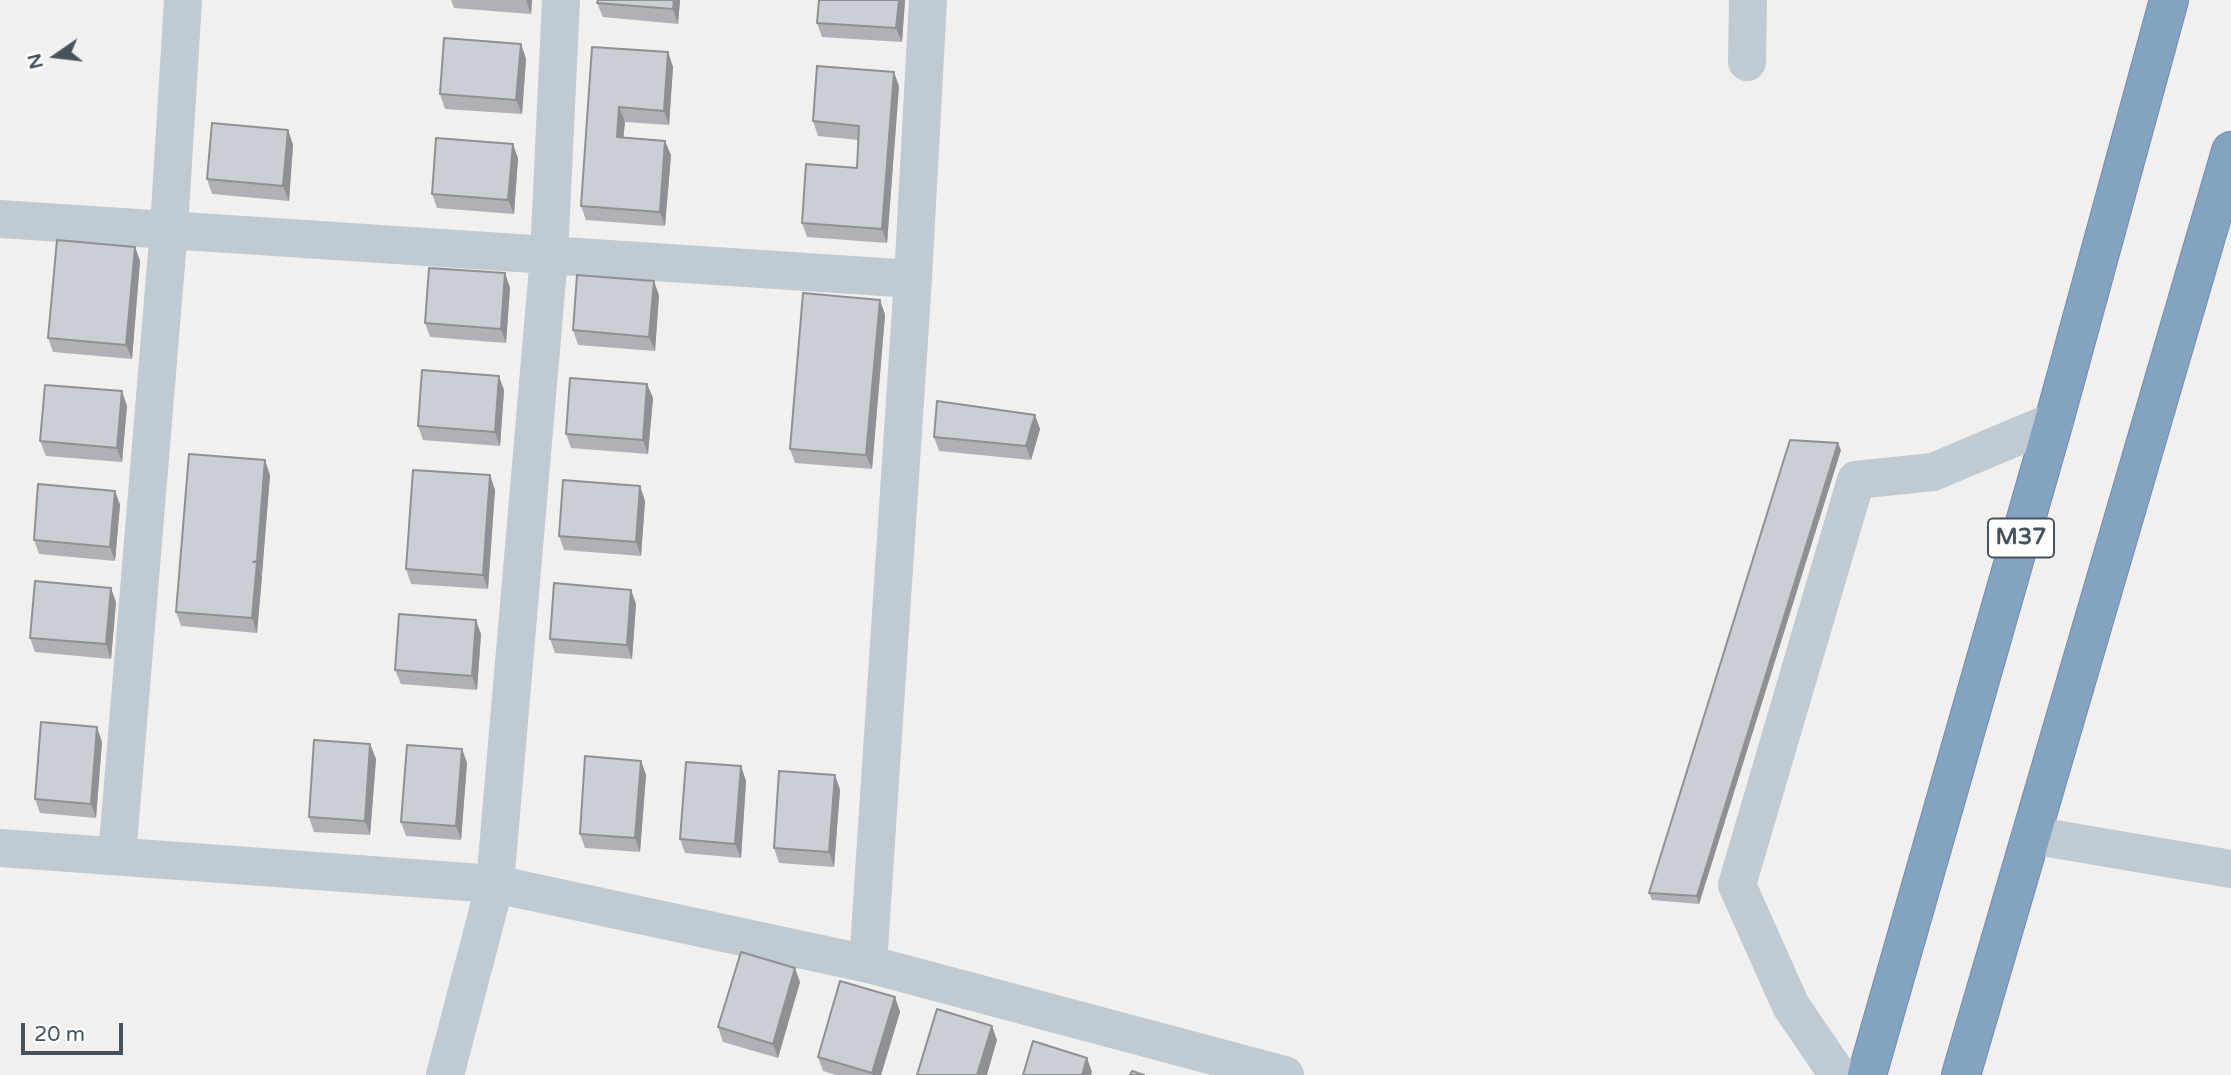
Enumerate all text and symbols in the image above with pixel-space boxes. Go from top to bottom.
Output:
north arrow [21,21,91,91]
text: N [23,51,48,71]
road number: M37 [1988,518,2054,558]
scale bar [24,1009,126,1052]
text: 20 m [34,1022,85,1047]

